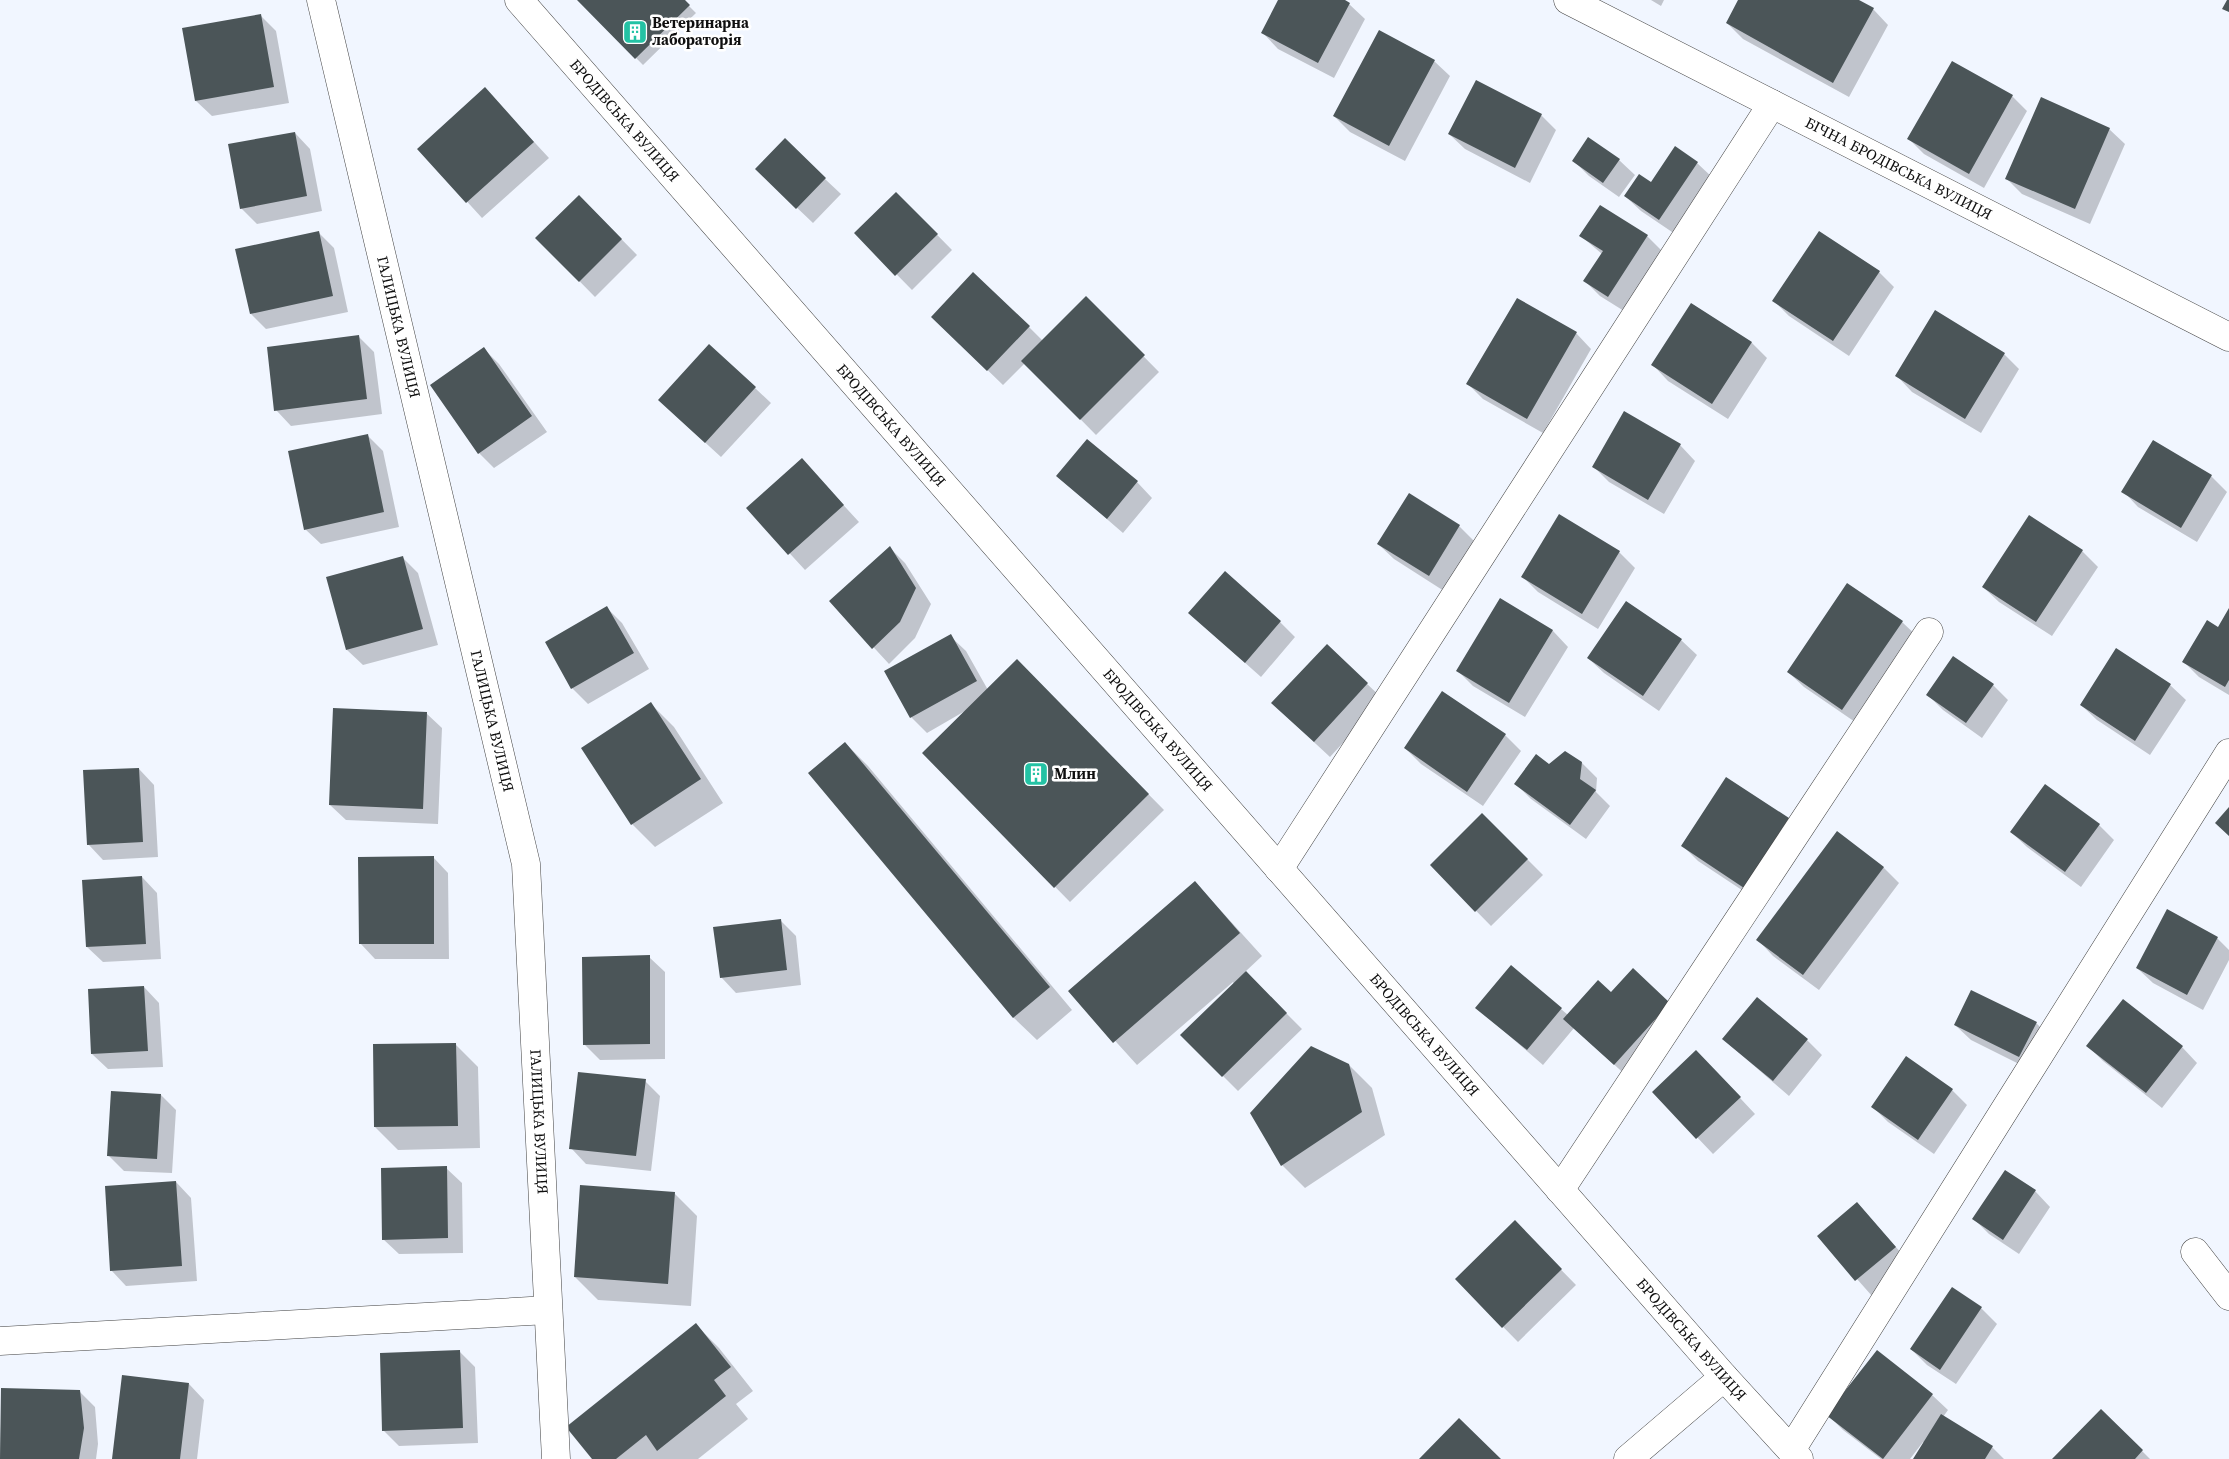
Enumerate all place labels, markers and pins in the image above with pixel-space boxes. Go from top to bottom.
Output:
place label: Ветеринарна лабораторія [652,12,750,50]
building icon: Ветеринарна лабораторія [622,19,648,45]
building icon: Млин [1023,761,1049,787]
place label: Млин [1054,763,1096,784]

